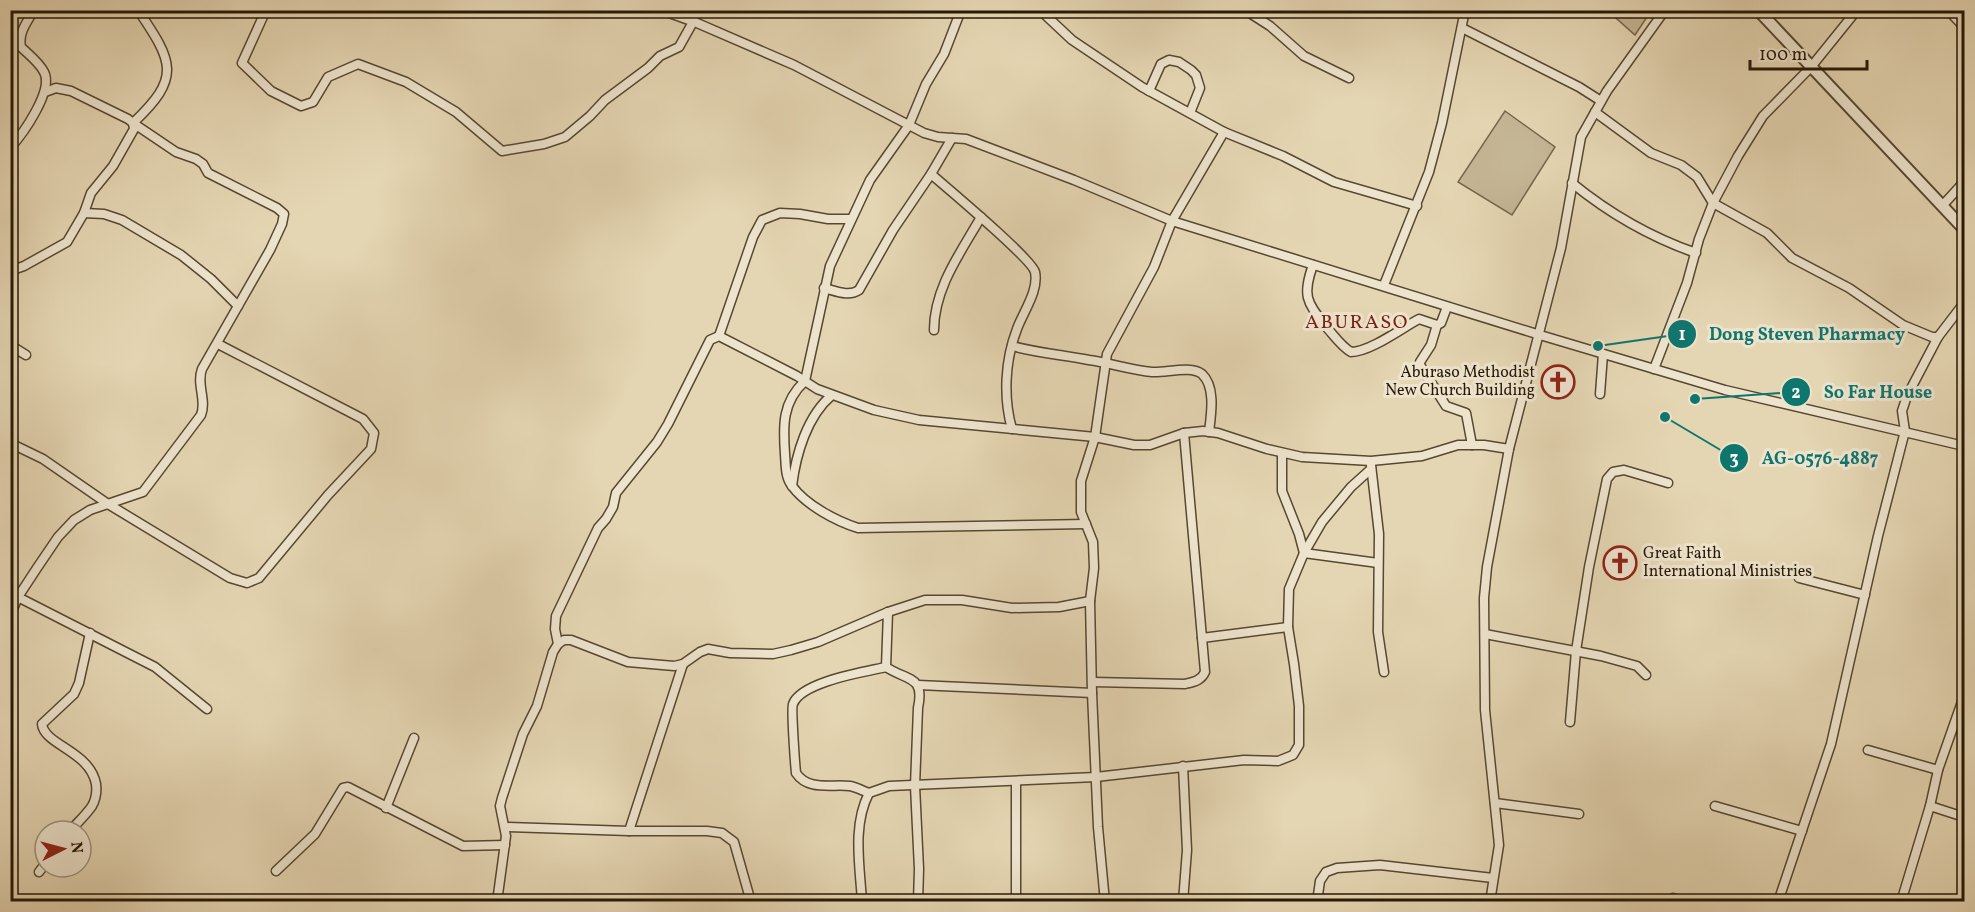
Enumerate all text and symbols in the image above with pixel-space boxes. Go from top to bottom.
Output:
scale bar [1750,33,1867,71]
text: 100 m [1759,43,1808,68]
district label: ABURASO [1305,309,1409,337]
callout: Dong Steven Pharmacy [1667,316,1918,352]
text: 1 [1678,323,1686,348]
text: Dong Steven Pharmacy [1709,323,1905,348]
place label: Aburaso Methodist New Church Building [1385,362,1535,402]
church icon: Aburaso Methodist New Church Building [1540,364,1576,400]
callout: So Far House [1781,374,1944,410]
text: 2 [1791,381,1801,406]
text: So Far House [1824,381,1932,406]
callout: AG-0576-4887 [1719,440,1890,476]
text: 3 [1729,447,1739,472]
text: AG-0576-4887 [1762,447,1879,472]
place label: Great Faith International Ministries [1643,543,1812,583]
church icon: Great Faith International Ministries [1602,545,1638,581]
north arrow [33,819,93,879]
text: N [64,841,88,855]

